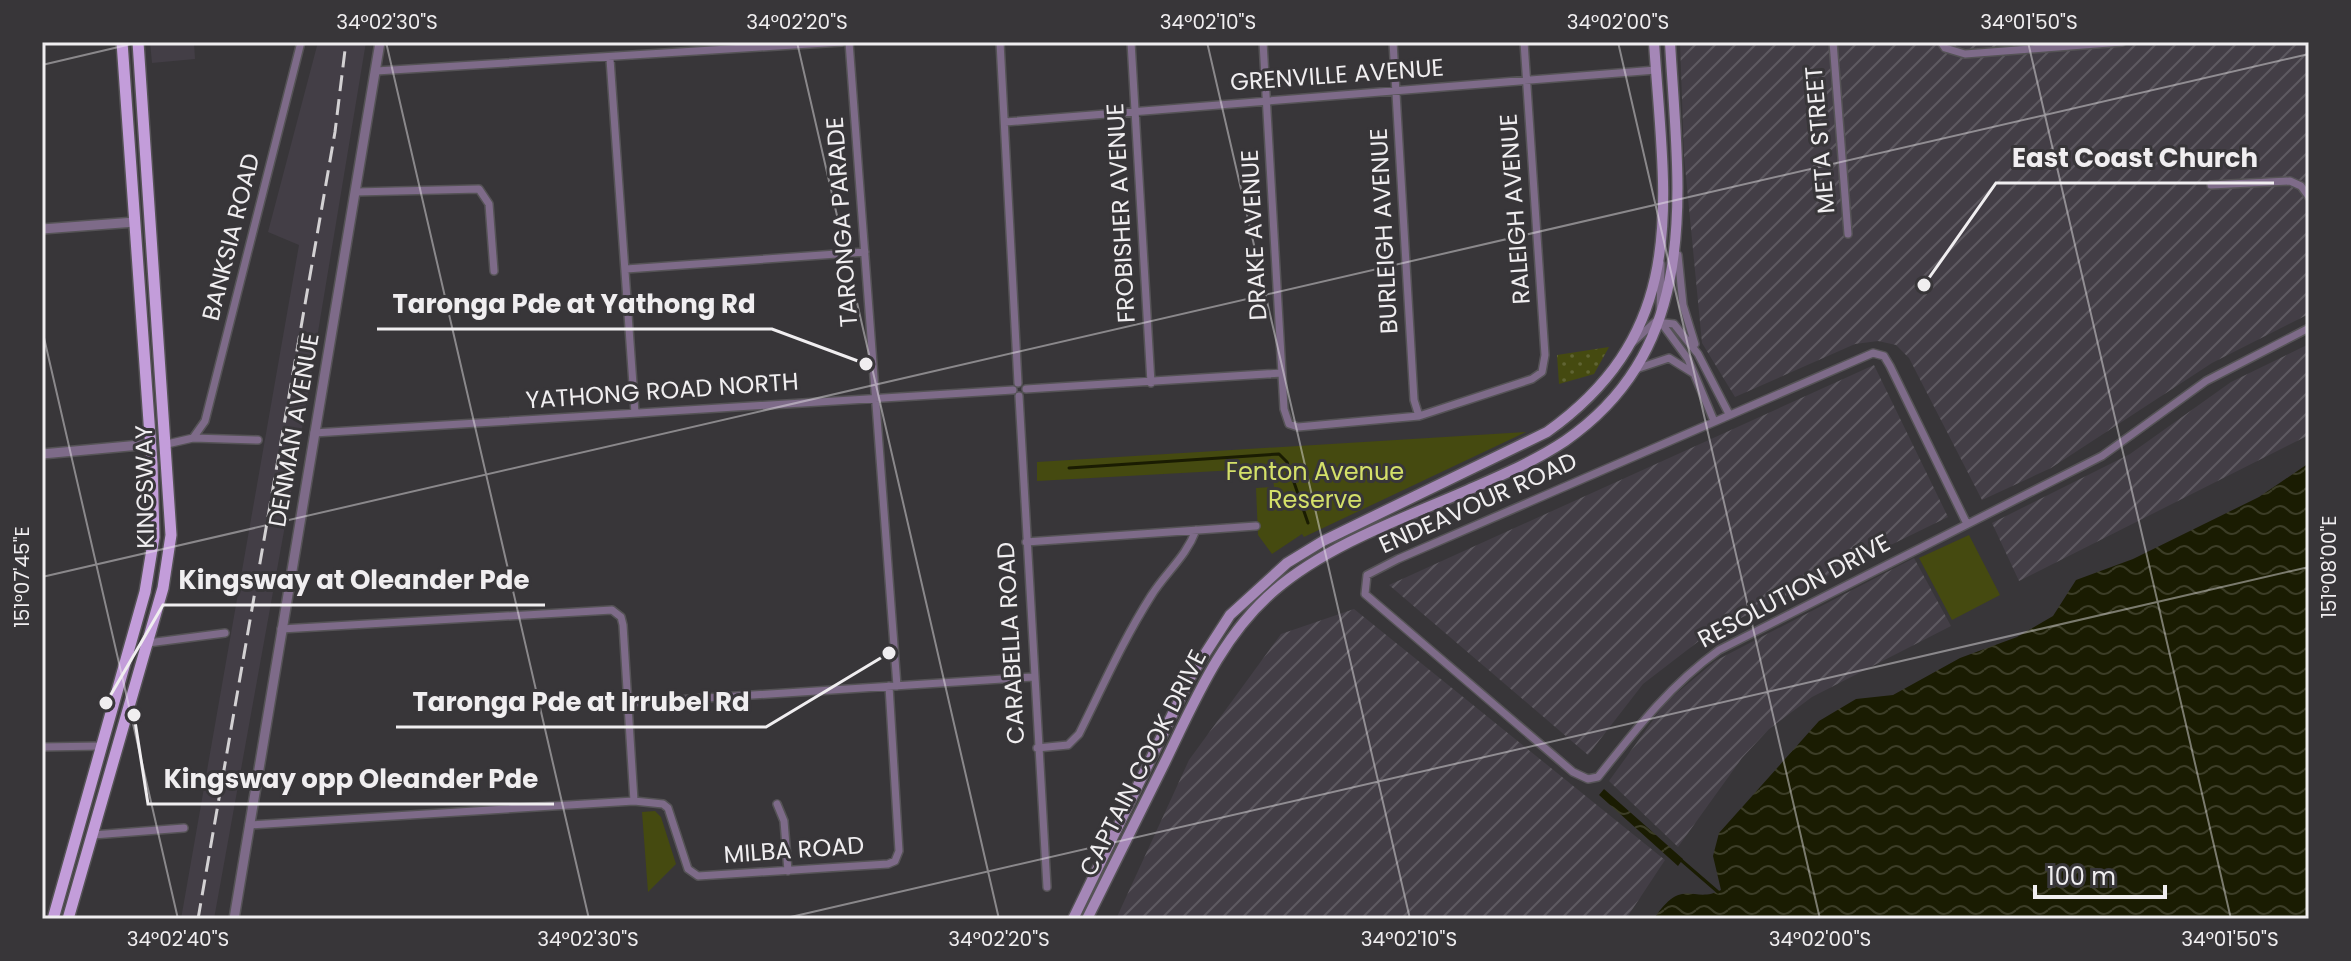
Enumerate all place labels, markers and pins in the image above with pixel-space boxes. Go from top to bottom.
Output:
callout: East Coast Church [1996,133,2274,183]
callout: Taronga Pde at Yathong Rd [377,279,772,329]
callout: Kingsway at Oleander Pde [163,555,545,605]
callout: Taronga Pde at Irrubel Rd [396,677,766,727]
callout: Kingsway opp Oleander Pde [148,754,554,804]

